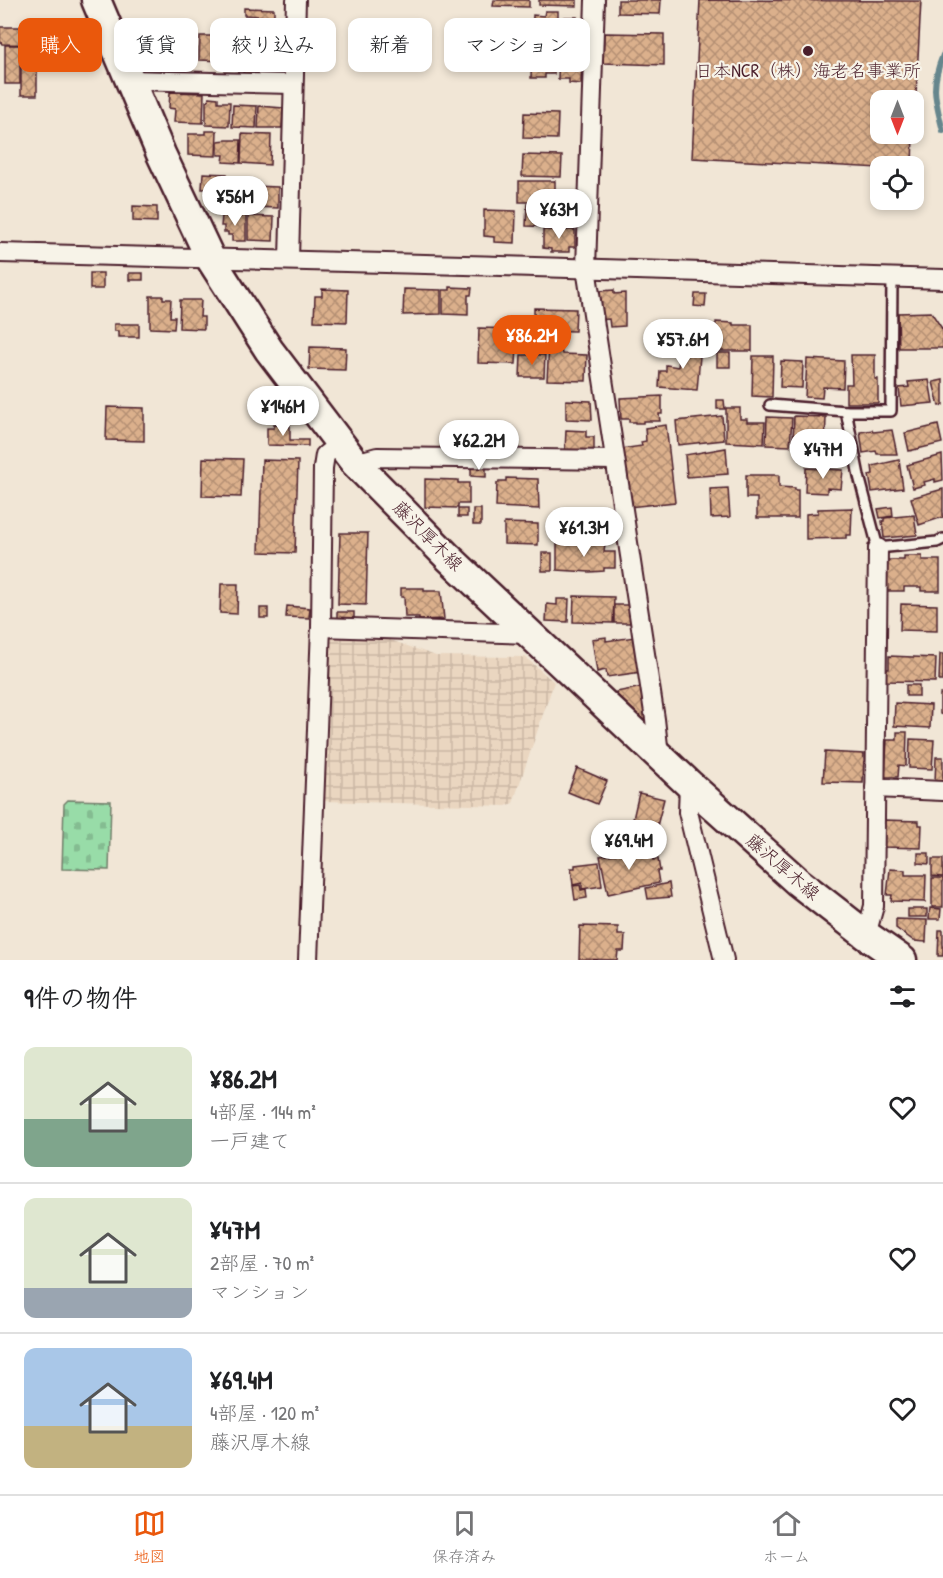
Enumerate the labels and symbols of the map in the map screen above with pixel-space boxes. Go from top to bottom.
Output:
marker: 日本NCR（株）海老名事業所 [801,44,815,58]
place label: 日本NCR（株）海老名事業所 [695,58,921,83]
north arrow [870,90,924,144]
pin: ¥56M [199,176,271,227]
pin: ¥63M [523,189,595,240]
pin: ¥86.2M [483,315,581,366]
pin: ¥57.6M [634,319,732,370]
pin: ¥146M [241,386,325,437]
pin: ¥62.2M [430,420,528,471]
pin: ¥47M [787,429,859,480]
street label: 藤沢厚木線 [388,495,469,576]
pin: ¥61.3M [535,507,633,558]
pin: ¥69.4M [580,820,678,871]
street label: 藤沢厚木線 [741,828,825,906]

